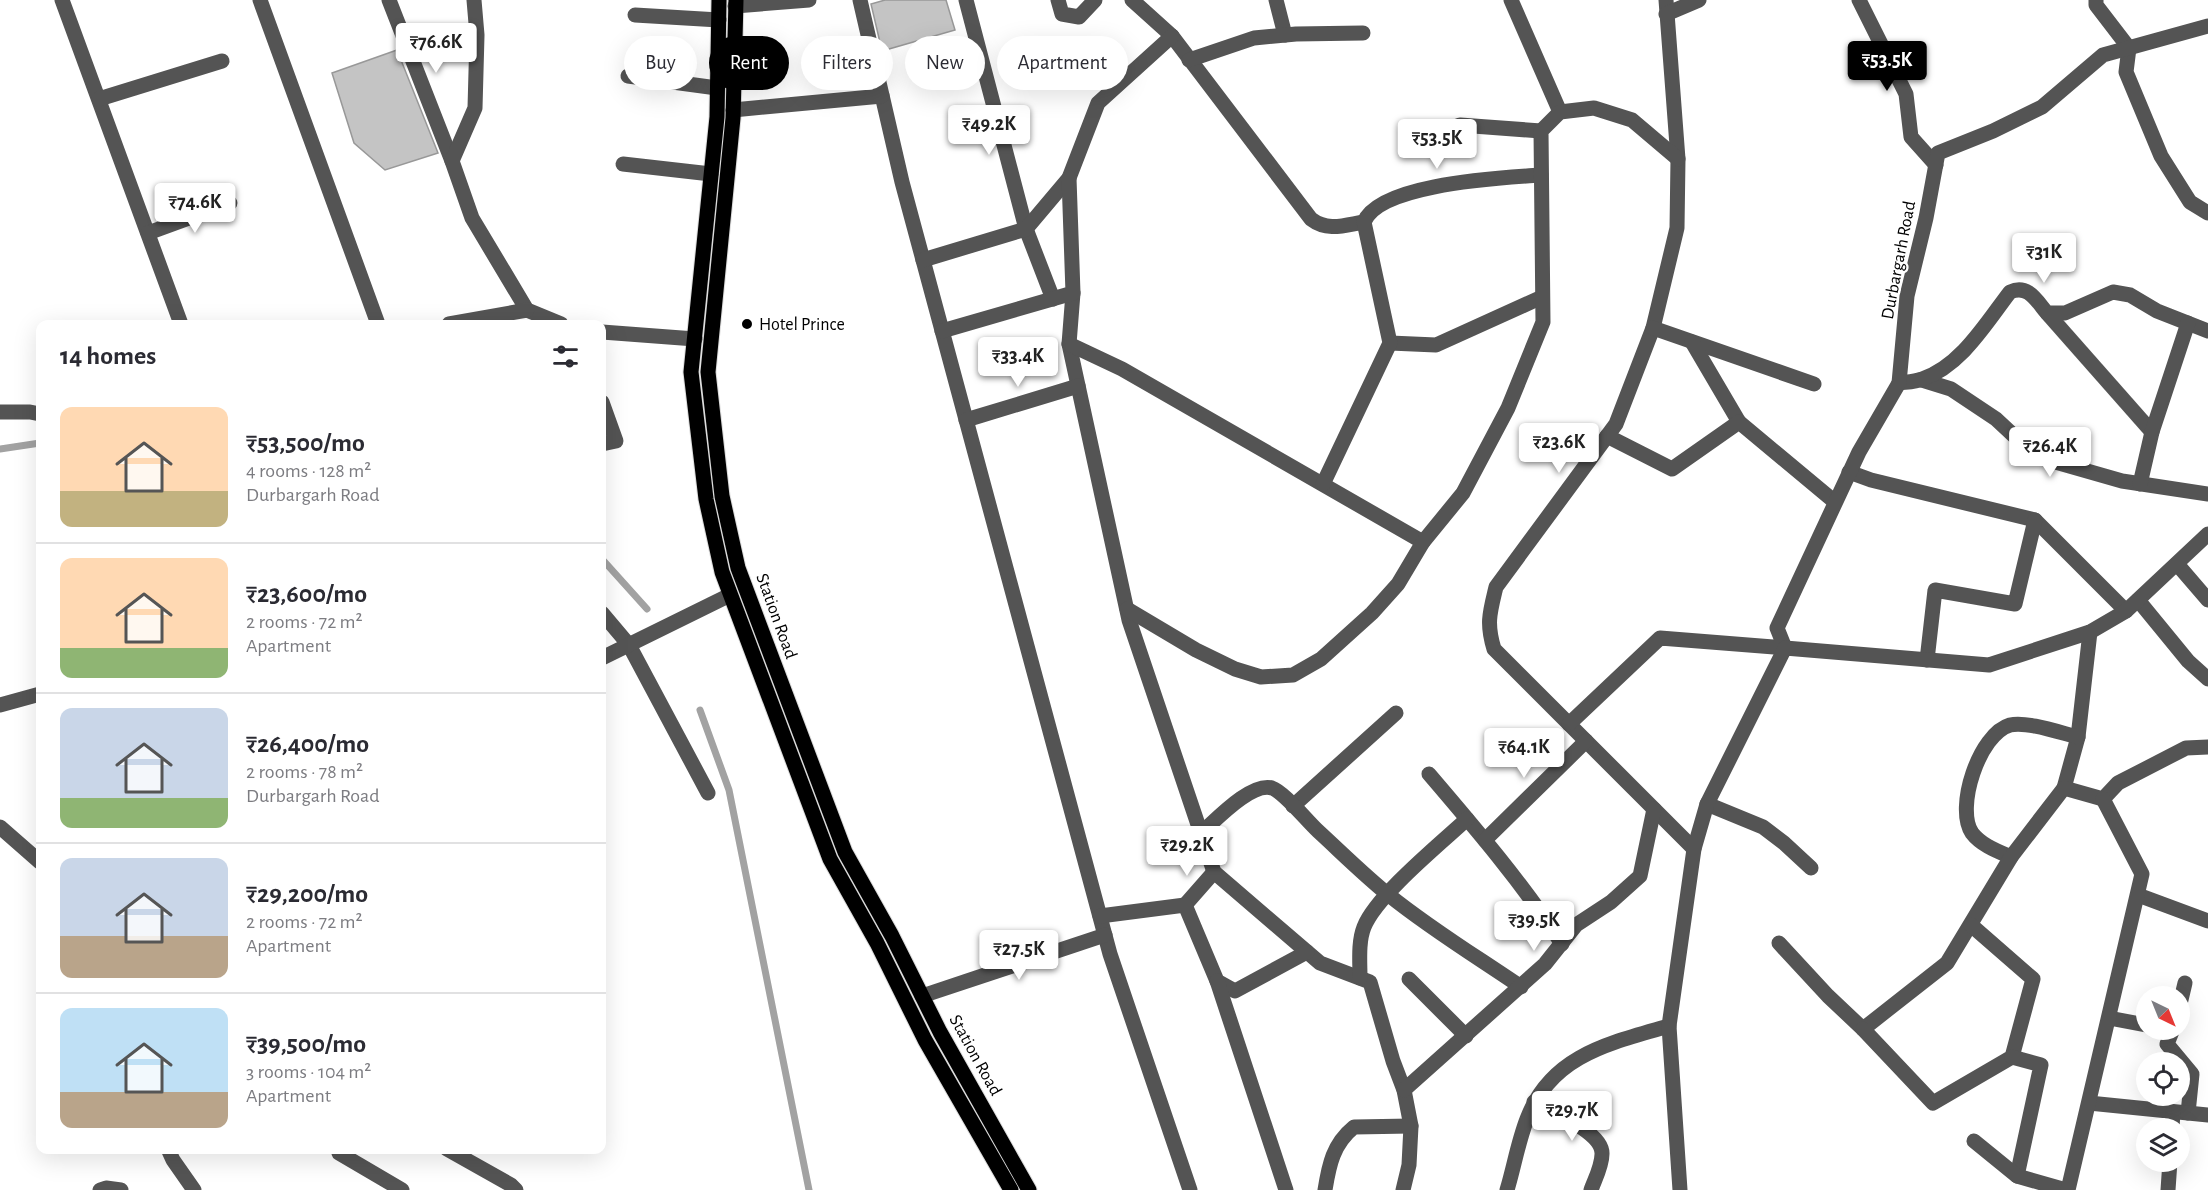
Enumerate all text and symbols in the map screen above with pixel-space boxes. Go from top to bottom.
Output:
pin: ₹76.6K [387,23,485,74]
text: ₹76.6K [410,32,462,52]
chip: Buy [624,36,697,90]
chip: Rent [709,36,789,90]
chip: Filters [801,36,893,90]
chip: New [905,36,985,90]
chip: Apartment [997,36,1128,90]
pin: ₹53.5K [1838,41,1936,92]
text: ₹53.5K [1862,50,1912,70]
pin: ₹49.2K [940,105,1038,156]
text: ₹49.2K [962,114,1016,134]
pin: ₹53.5K [1388,119,1486,170]
text: ₹53.5K [1412,128,1462,148]
pin: ₹74.6K [146,183,244,234]
text: ₹74.6K [169,192,222,212]
street label: Durbargarh Road [1879,199,1919,321]
pin: ₹31K [2008,233,2080,284]
text: ₹31K [2026,242,2062,262]
place label: Hotel Prince [759,316,845,334]
marker: Hotel Prince [740,317,754,331]
pin: ₹33.4K [969,337,1067,388]
icon: filters [549,340,582,373]
text: 14 homes [60,343,156,369]
text: ₹33.4K [992,346,1044,366]
pin: ₹23.6K [1510,423,1608,474]
pin: ₹26.4K [2001,427,2099,478]
text: ₹53,500/mo [246,430,365,456]
icon: home [108,431,180,503]
text: ₹23.6K [1533,432,1585,452]
text: ₹26.4K [2023,436,2077,456]
text: 4 rooms · 128 m² [246,461,371,481]
text: Durbargarh Road [246,485,380,505]
street label: Station Road [752,571,800,661]
text: ₹23,600/mo [246,581,367,607]
icon: home [108,582,180,654]
text: 2 rooms · 72 m² [246,612,363,632]
text: Apartment [246,636,331,656]
pin: ₹64.1K [1475,728,1573,779]
text: ₹26,400/mo [246,731,369,757]
icon: home [108,732,180,804]
text: ₹64.1K [1498,737,1550,757]
text: 2 rooms · 78 m² [246,762,363,782]
text: Durbargarh Road [246,786,380,806]
pin: ₹29.2K [1138,826,1236,877]
text: ₹29.2K [1160,835,1214,855]
text: ₹29,200/mo [246,881,368,907]
icon: home [108,882,180,954]
pin: ₹39.5K [1485,901,1583,952]
text: ₹39.5K [1508,910,1560,930]
text: 2 rooms · 72 m² [246,912,363,932]
pin: ₹27.5K [970,930,1068,981]
text: Apartment [246,936,331,956]
text: ₹27.5K [993,939,1045,959]
north arrow [2136,986,2190,1040]
map controls [2136,986,2190,1172]
street label: Station Road [946,1012,1005,1099]
text: ₹39,500/mo [246,1031,366,1057]
icon: home [108,1032,180,1104]
button: locate [2136,1052,2190,1106]
text: 3 rooms · 104 m² [246,1062,371,1082]
text: Apartment [246,1086,331,1106]
pin: ₹29.7K [1523,1091,1621,1142]
text: ₹29.7K [1546,1100,1598,1120]
button: layers [2136,1118,2190,1172]

